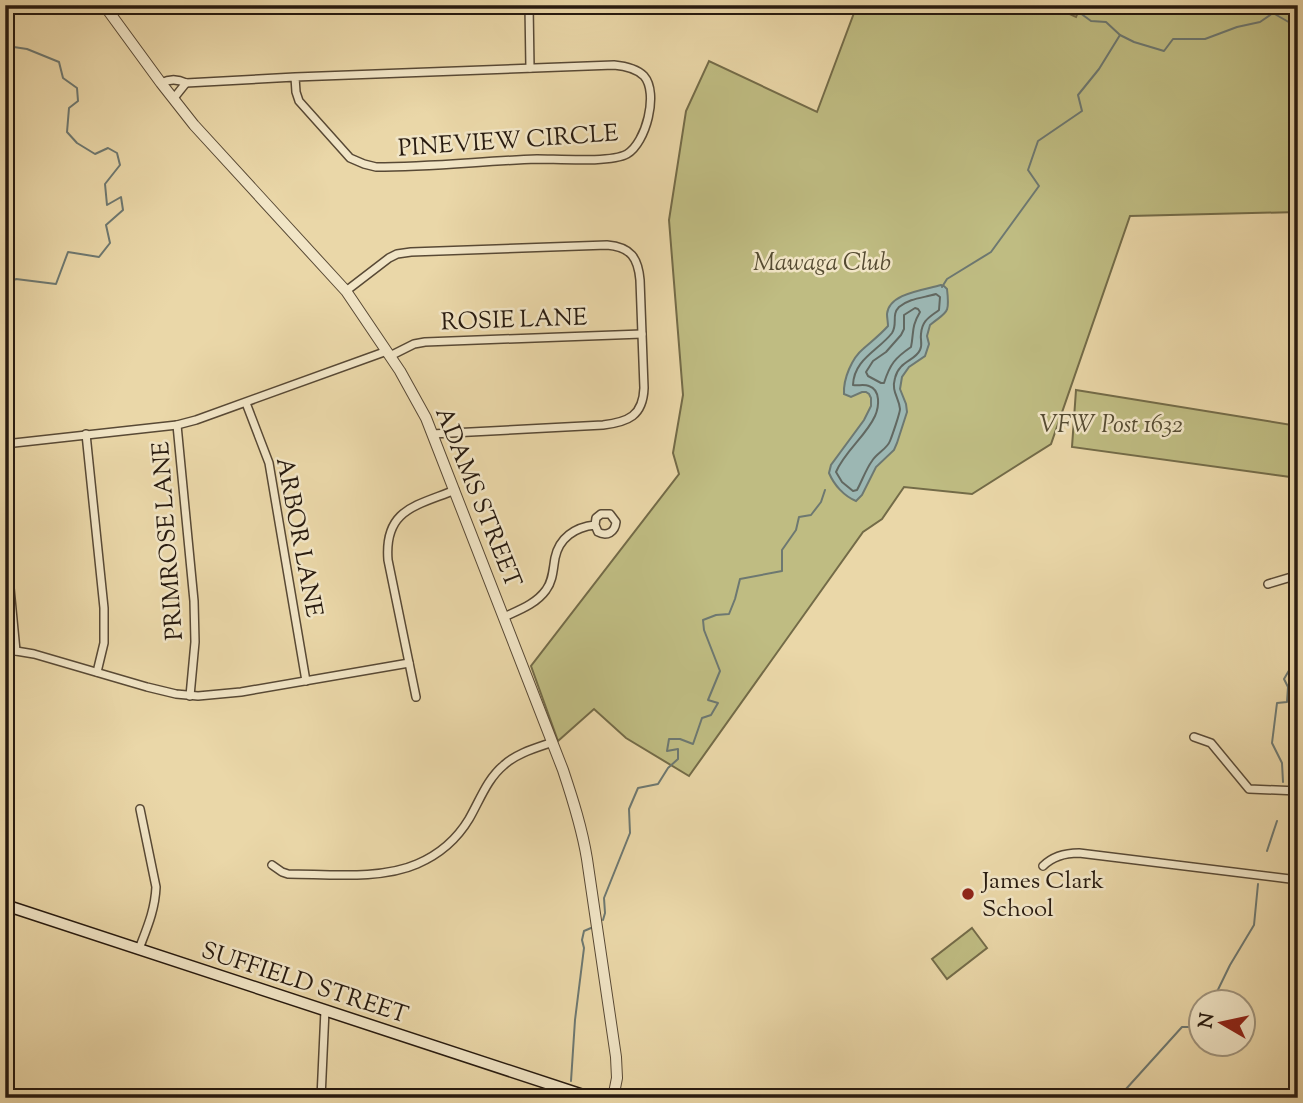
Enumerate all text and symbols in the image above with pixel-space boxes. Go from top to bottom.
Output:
street label: PINEVIEW CIRCLE [397,117,620,167]
park label: Mawaga Club [753,247,891,281]
street label: ROSIE LANE [440,301,588,341]
street label: ADAMS STREET [425,402,529,593]
park label: VFW Post 1632 [1040,409,1183,443]
street label: PRIMROSE LANE [145,440,193,641]
street label: ARBOR LANE [266,454,330,621]
place label: James Clark School [980,865,1104,927]
marker: James Clark School [960,886,976,902]
street label: SUFFIELD STREET [197,934,412,1033]
north arrow [1188,988,1258,1058]
text: N [1193,1011,1222,1030]

